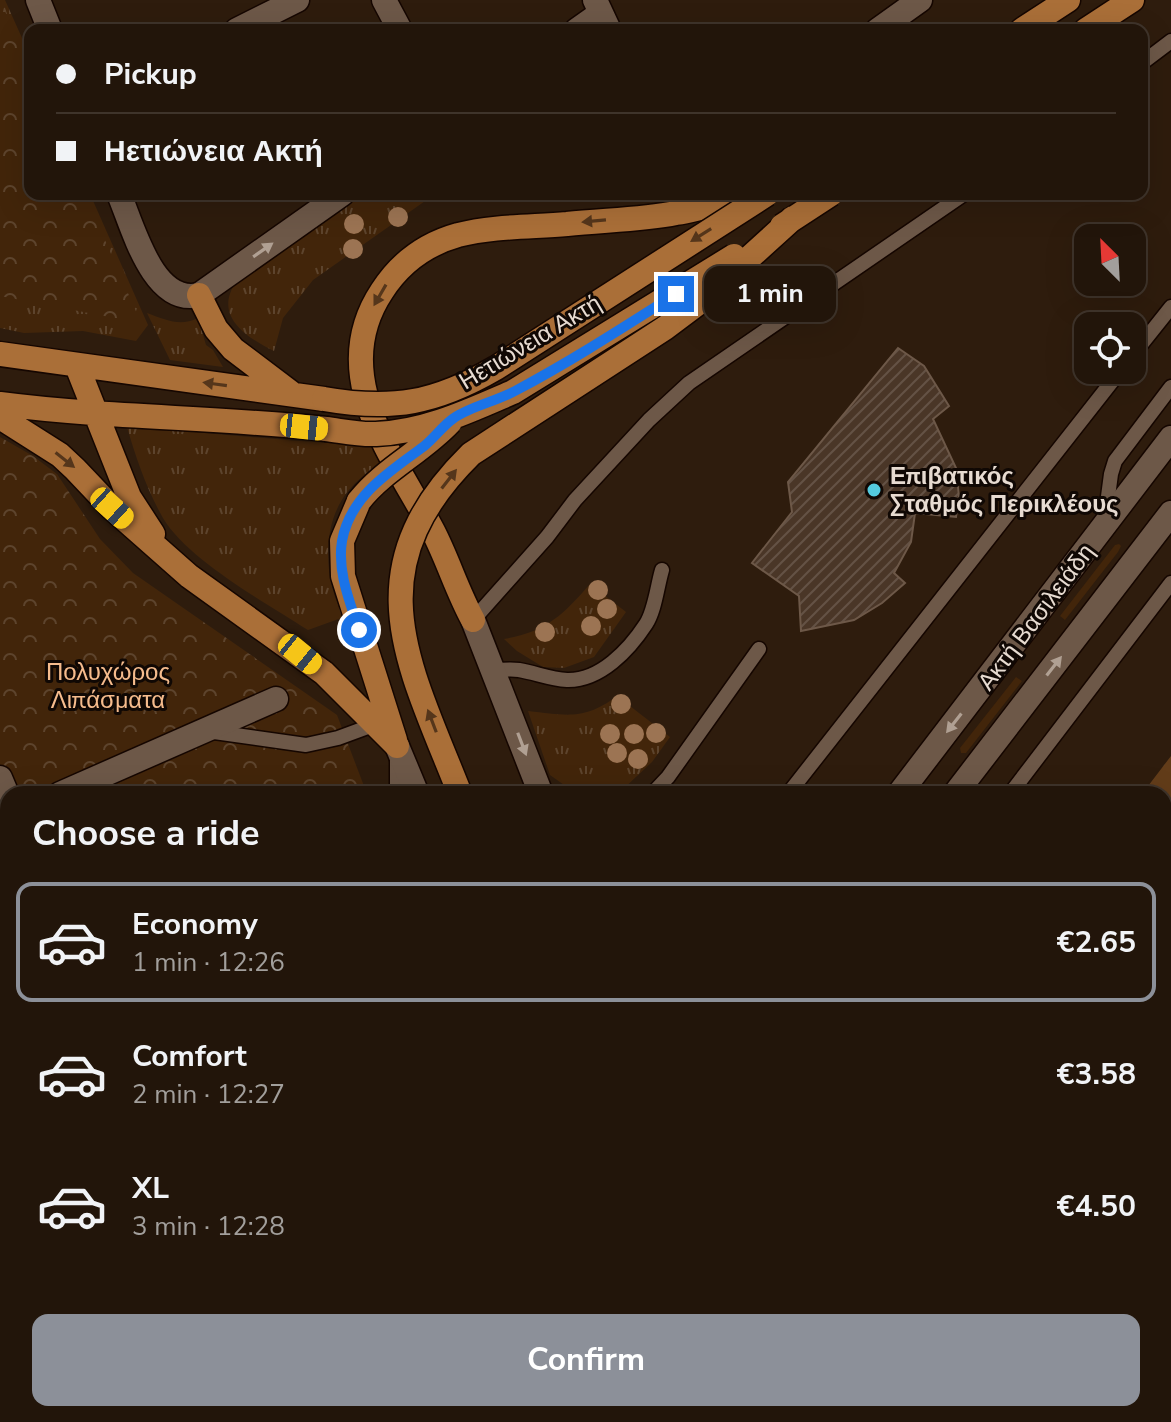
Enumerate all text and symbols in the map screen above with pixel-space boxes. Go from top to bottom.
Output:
text: Pickup [104,54,197,95]
text: Ηετιώνεια Ακτή [104,131,323,172]
one-way arrow [581,215,606,228]
north arrow [1074,224,1146,296]
map controls [1074,224,1146,384]
one-way arrow [691,228,712,243]
one-way arrow [252,243,273,258]
callout: 1 min [704,266,836,322]
route end [658,276,694,312]
text: 1 min [736,276,804,311]
one-way arrow [373,284,387,306]
street label: Ηετιώνεια Ακτή [453,287,607,397]
button: locate [1074,312,1146,384]
one-way arrow [202,377,227,390]
car [279,413,329,441]
one-way arrow [55,452,75,468]
place label: Επιβατικός Σταθμός Περικλέους [890,460,1119,520]
one-way arrow [440,469,457,489]
marker: Επιβατικός Σταθμός Περικλέους [865,481,883,499]
car [86,483,138,533]
street label: Ακτή Βασιλειάδη [970,537,1102,697]
route start [341,612,377,648]
car [274,630,326,678]
one-way arrow [1045,655,1061,676]
park label: Πολυχώρος Λιπάσματα [46,656,170,716]
one-way arrow [425,709,438,733]
one-way arrow [946,713,963,733]
one-way arrow [516,732,529,756]
text: Choose a ride [32,809,260,858]
text: Economy [132,904,258,945]
icon: car [36,906,108,978]
text: €2.65 [1057,922,1136,963]
text: 1 min · 12:26 [132,945,285,980]
text: Comfort [132,1036,247,1077]
icon: car [36,1038,108,1110]
text: €3.58 [1057,1054,1136,1095]
text: 2 min · 12:27 [132,1077,285,1112]
text: XL [132,1168,169,1209]
icon: car [36,1170,108,1242]
text: €4.50 [1057,1186,1136,1227]
text: 3 min · 12:28 [132,1209,285,1244]
button: Confirm [32,1314,1140,1406]

